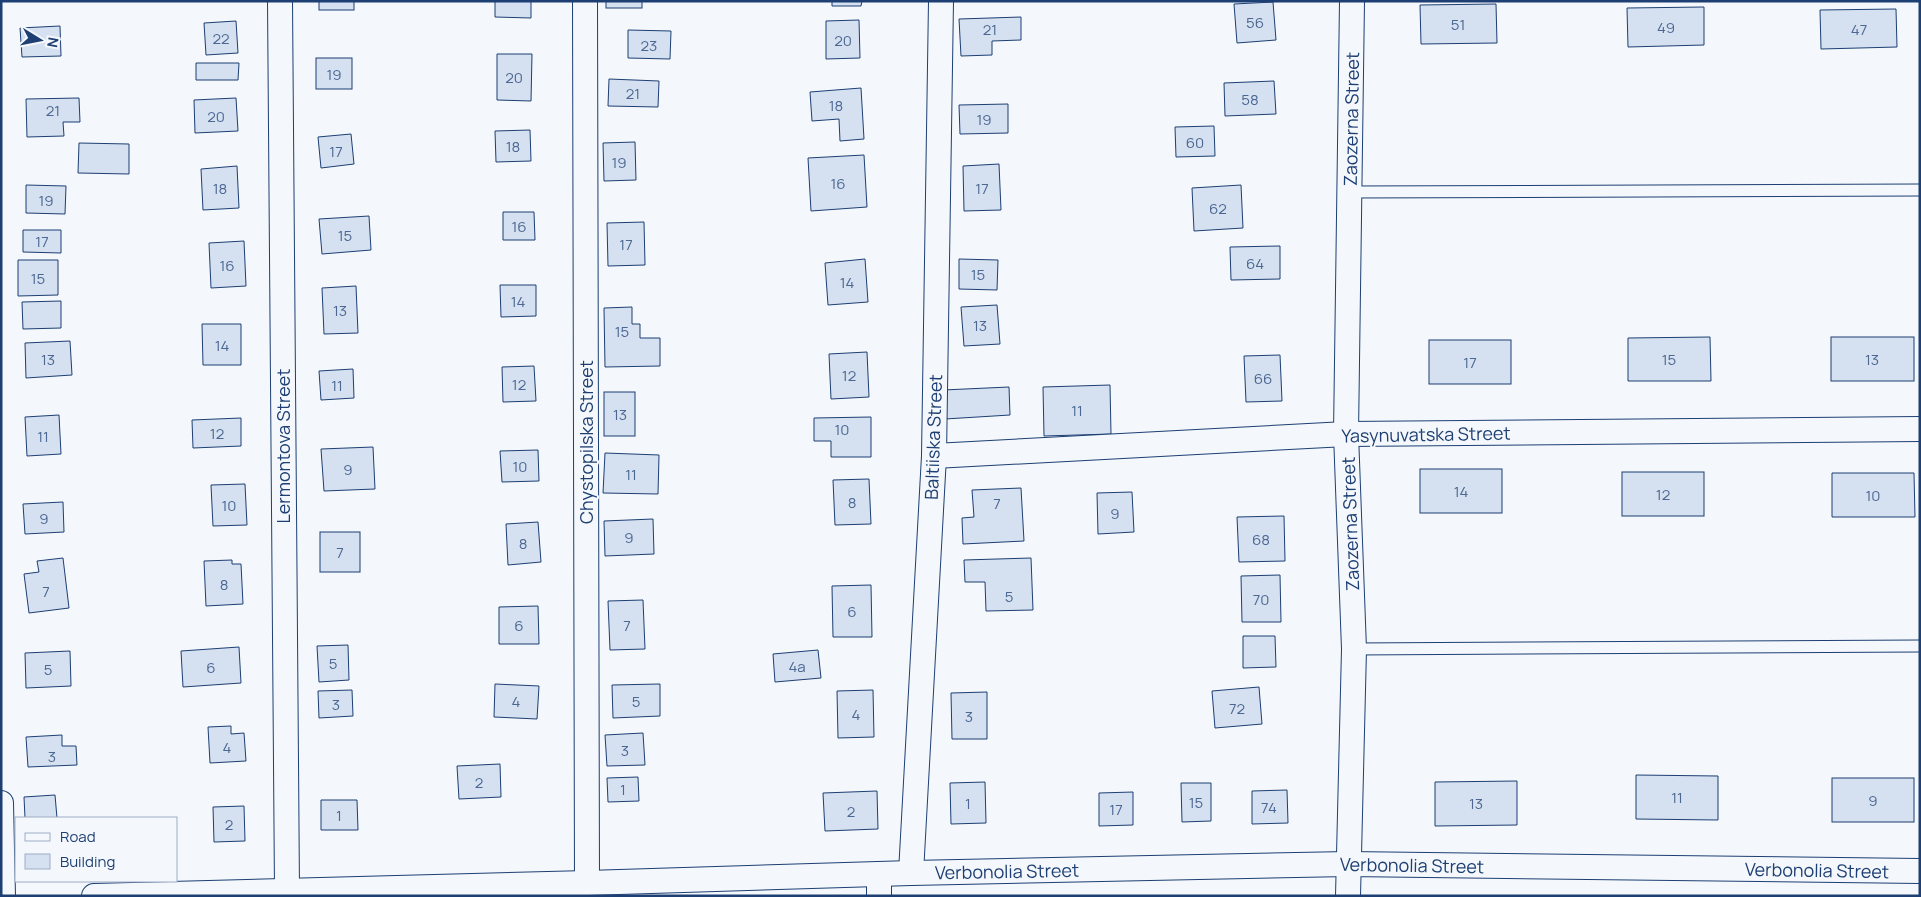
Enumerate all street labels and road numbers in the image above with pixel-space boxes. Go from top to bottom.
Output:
street label: Zaozerna Street [1338,52,1364,186]
street label: Chystopilska Street [574,360,598,524]
street label: Lermontova Street [271,369,295,523]
street label: Baltiiska Street [919,374,947,500]
street label: Yasynuvatska Street [1341,421,1511,447]
street label: Zaozerna Street [1336,456,1364,592]
street label: Verbonolia Street [1340,852,1484,878]
street label: Verbonolia Street [1745,857,1889,883]
street label: Verbonolia Street [935,858,1079,884]

